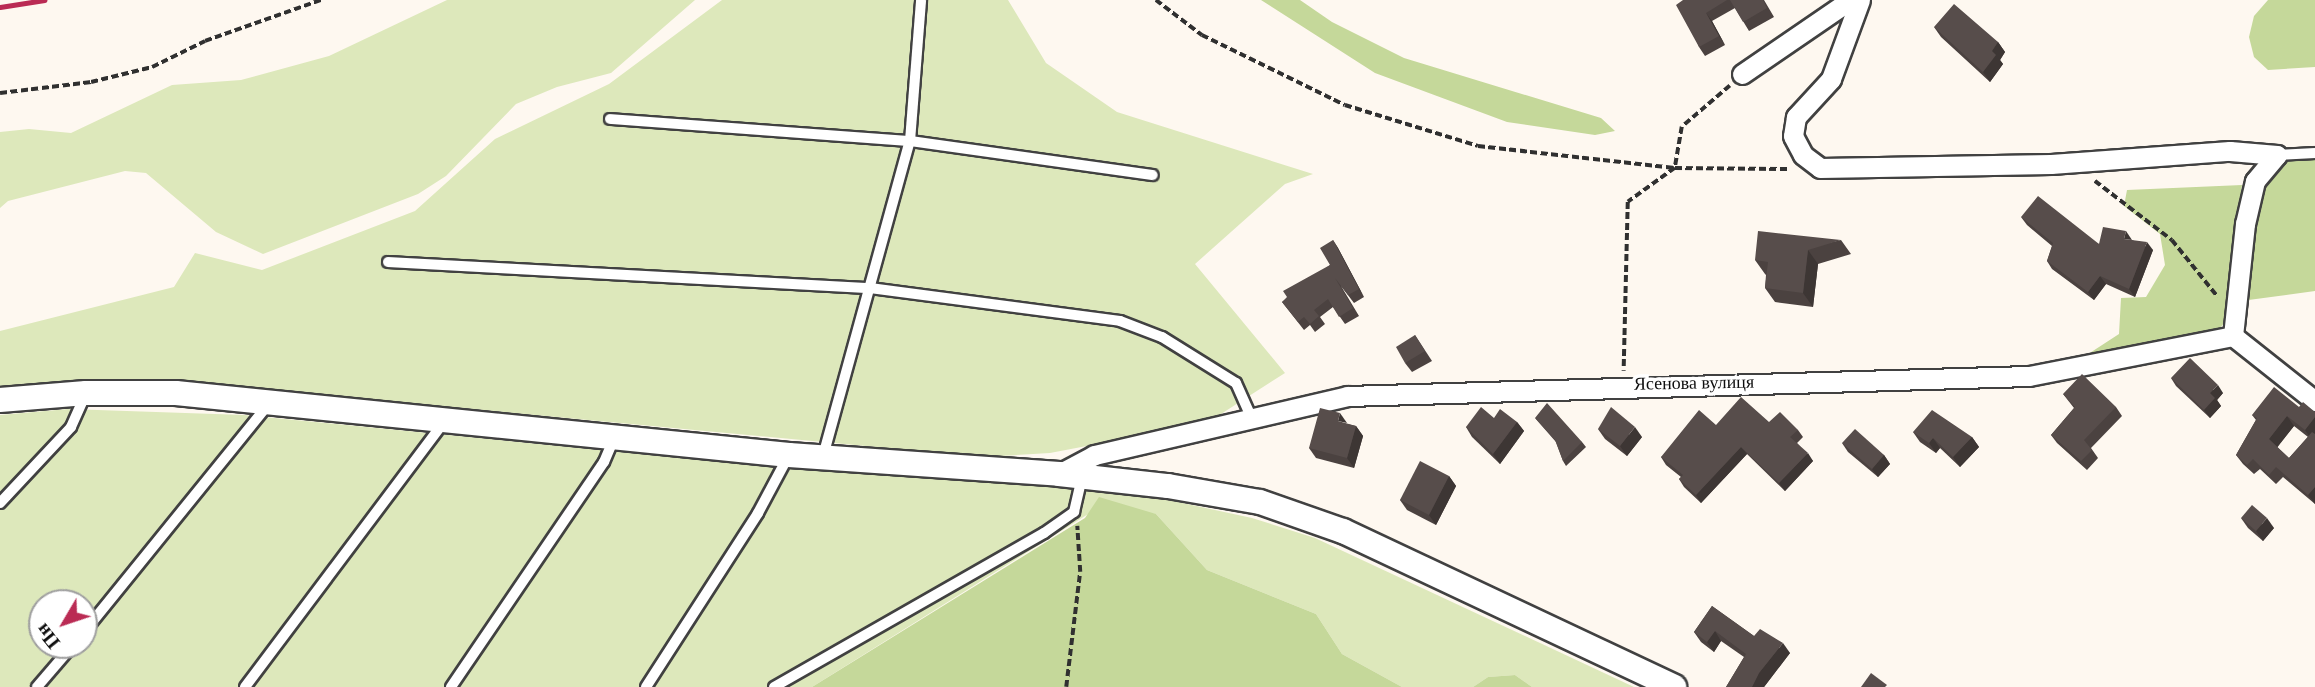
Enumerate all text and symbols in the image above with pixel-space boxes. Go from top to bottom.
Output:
street label: Ясенова вулиця [1634,371,1754,395]
north arrow [28,589,98,659]
text: Пн [32,620,64,653]

